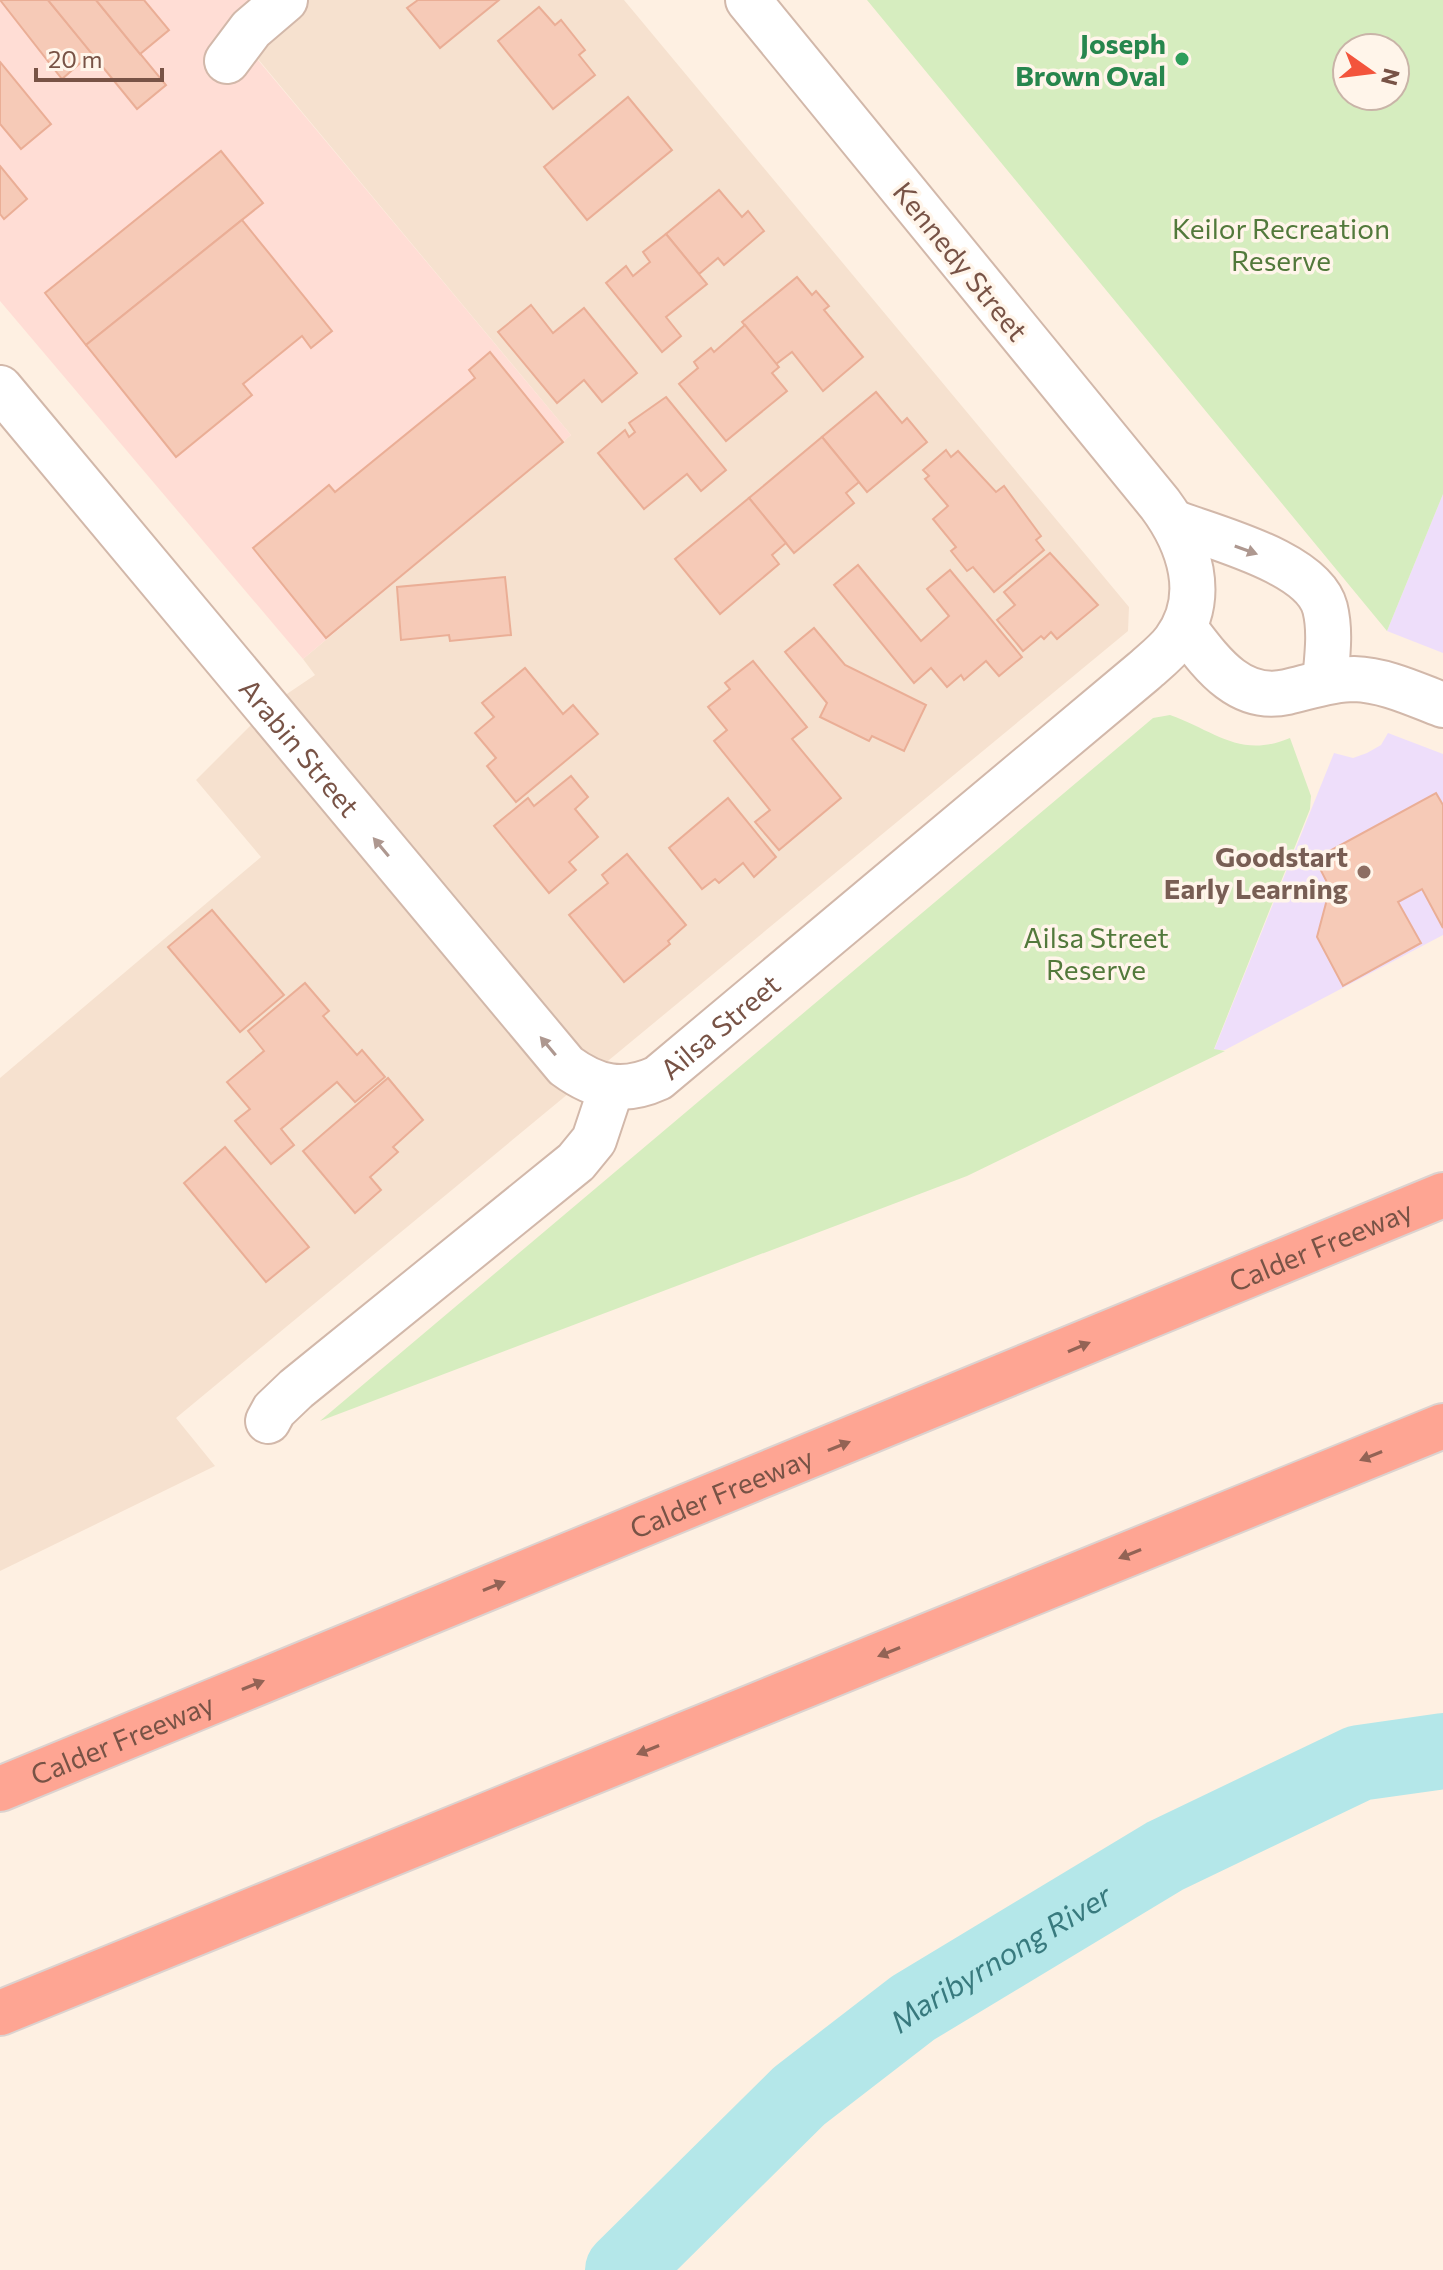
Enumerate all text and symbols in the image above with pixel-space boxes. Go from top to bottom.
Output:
place label: Joseph Brown Oval [1015,26,1166,92]
scale bar [36,32,162,82]
north arrow [1331,32,1411,112]
text: 20 m [48,44,102,73]
marker: Joseph Brown Oval [1173,50,1191,68]
text: N [1376,66,1406,88]
street label: Kennedy Street [887,175,1035,347]
park label: Keilor Recreation Reserve [1172,211,1390,277]
one-way arrow [1234,544,1258,557]
street label: Arabin Street [233,671,367,823]
one-way arrow [373,837,390,857]
place label: Goodstart Early Learning [1164,839,1348,905]
marker: Goodstart Early Learning [1355,863,1373,881]
park label: Ailsa Street Reserve [1023,920,1169,986]
street label: Ailsa Street [653,967,786,1086]
one-way arrow [540,1036,557,1056]
street label: Calder Freeway [1224,1193,1417,1298]
one-way arrow [1067,1340,1091,1353]
street label: Calder Freeway [625,1439,818,1545]
one-way arrow [827,1439,851,1452]
one-way arrow [1359,1450,1383,1463]
one-way arrow [1118,1548,1142,1561]
one-way arrow [482,1580,506,1593]
one-way arrow [877,1646,901,1659]
one-way arrow [241,1678,265,1691]
street label: Calder Freeway [25,1686,219,1792]
one-way arrow [636,1743,660,1756]
water label: Maribyrnong River [881,1874,1118,2039]

